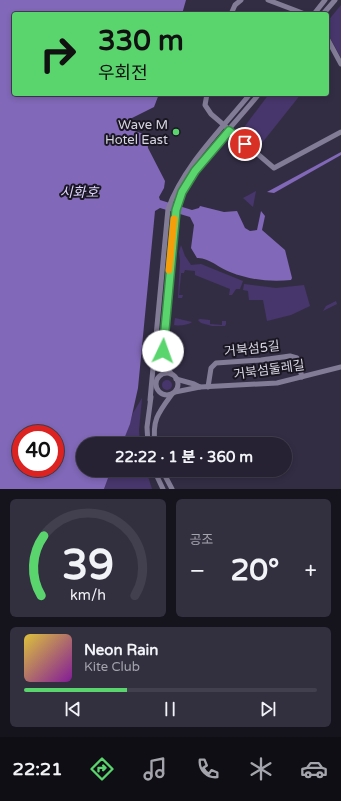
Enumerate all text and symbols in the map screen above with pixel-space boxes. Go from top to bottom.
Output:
text: 330 m [98,24,184,58]
icon: right [32,28,84,80]
text: 우회전 [98,62,148,84]
place label: Wave M Hotel East [105,117,168,148]
marker: Wave M Hotel East [171,127,181,137]
pin [228,127,262,161]
icon: arrive [234,133,256,155]
water label: 시화호 [60,184,99,201]
position arrow [142,330,184,372]
street label: 거북섬5길 [223,338,281,360]
street label: 거북섬둘레길 [232,357,306,383]
speed limit sign: 40 [12,425,64,477]
text: 22:22 · 1 분 · 360 m [115,448,253,466]
text: 공조 [190,532,213,548]
text: 39 [62,541,114,591]
text: 20° [230,552,279,589]
text: − [190,558,205,584]
text: + [305,558,317,584]
text: km/h [70,587,106,604]
text: Neon Rain [84,641,158,659]
text: Kite Club [84,659,140,675]
icon: previous [62,698,84,720]
icon: pause [159,698,181,720]
icon: next [257,698,279,720]
icon: directions [88,755,116,783]
icon: music [141,755,169,783]
icon: phone [194,755,222,783]
icon: climate [247,755,275,783]
icon: car [300,755,328,783]
text: 22:21 [13,758,62,780]

